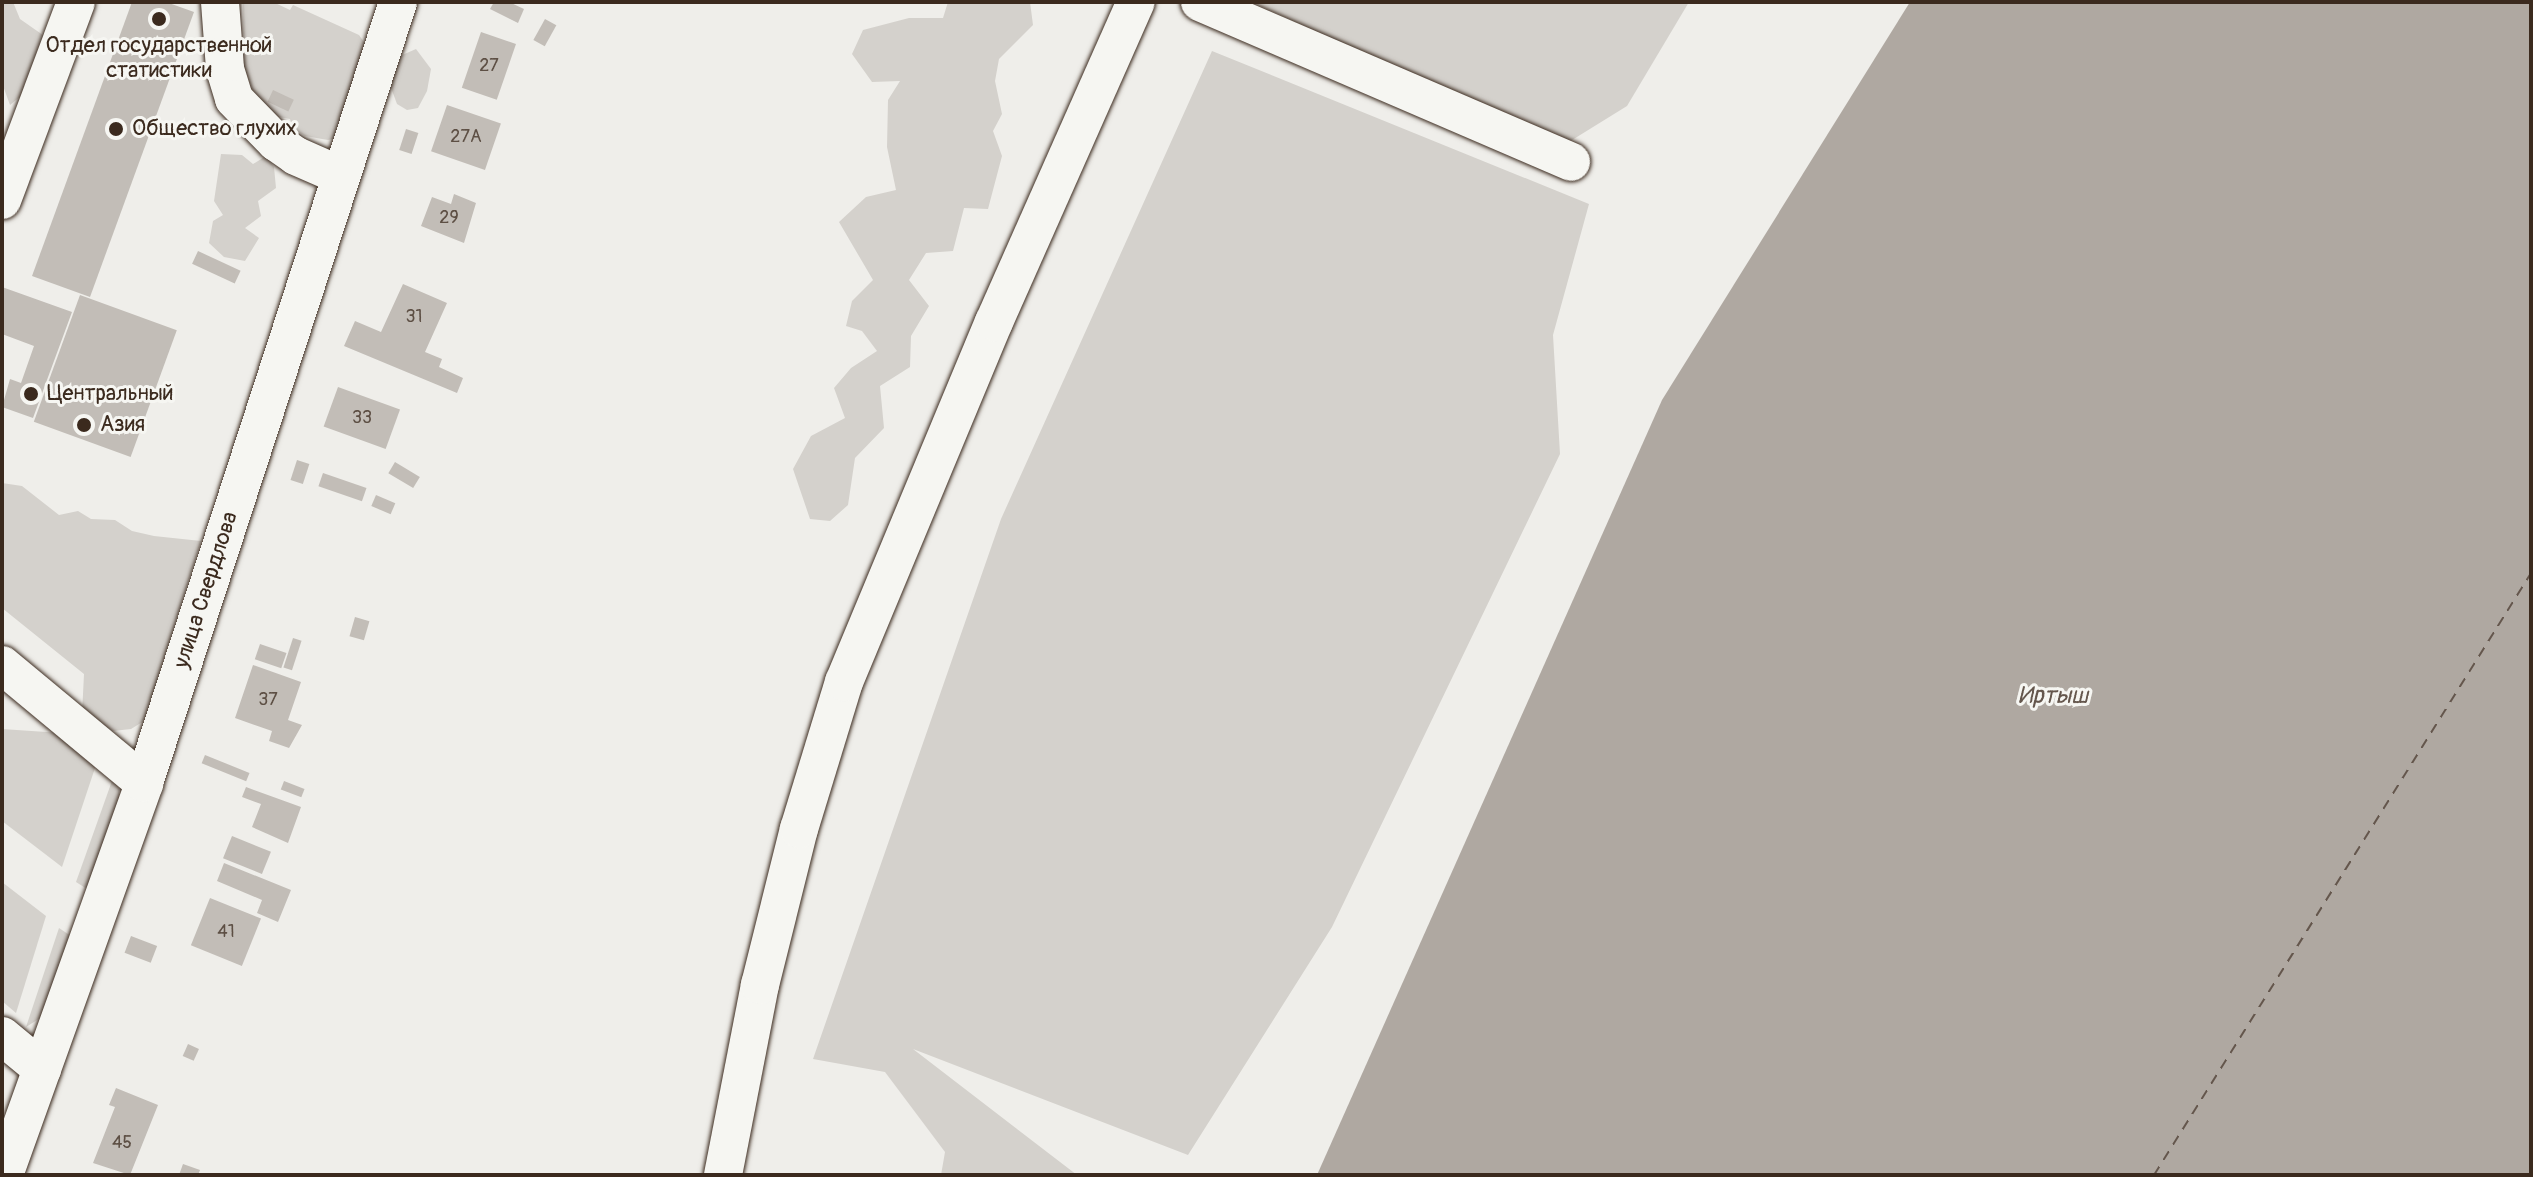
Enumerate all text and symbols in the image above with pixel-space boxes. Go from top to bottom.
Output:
marker: Отдел государственной статистики [150,10,168,28]
place label: Отдел государственной статистики [46,32,272,84]
house number: 27 [479,55,499,77]
place label: Общество глухих [132,116,297,142]
marker: Общество глухих [107,120,125,138]
house number: 27А [450,126,482,148]
house number: 29 [439,207,459,229]
house number: 31 [405,306,423,328]
place label: Центральный [47,381,173,407]
marker: Центральный [22,385,40,403]
house number: 33 [352,407,372,429]
place label: Азия [100,412,145,438]
marker: Азия [75,416,93,434]
street label: улица Свердлова [168,508,244,672]
water label: Иртыш [2018,682,2088,710]
house number: 37 [258,689,278,711]
house number: 41 [217,921,235,943]
house number: 45 [112,1132,132,1154]

